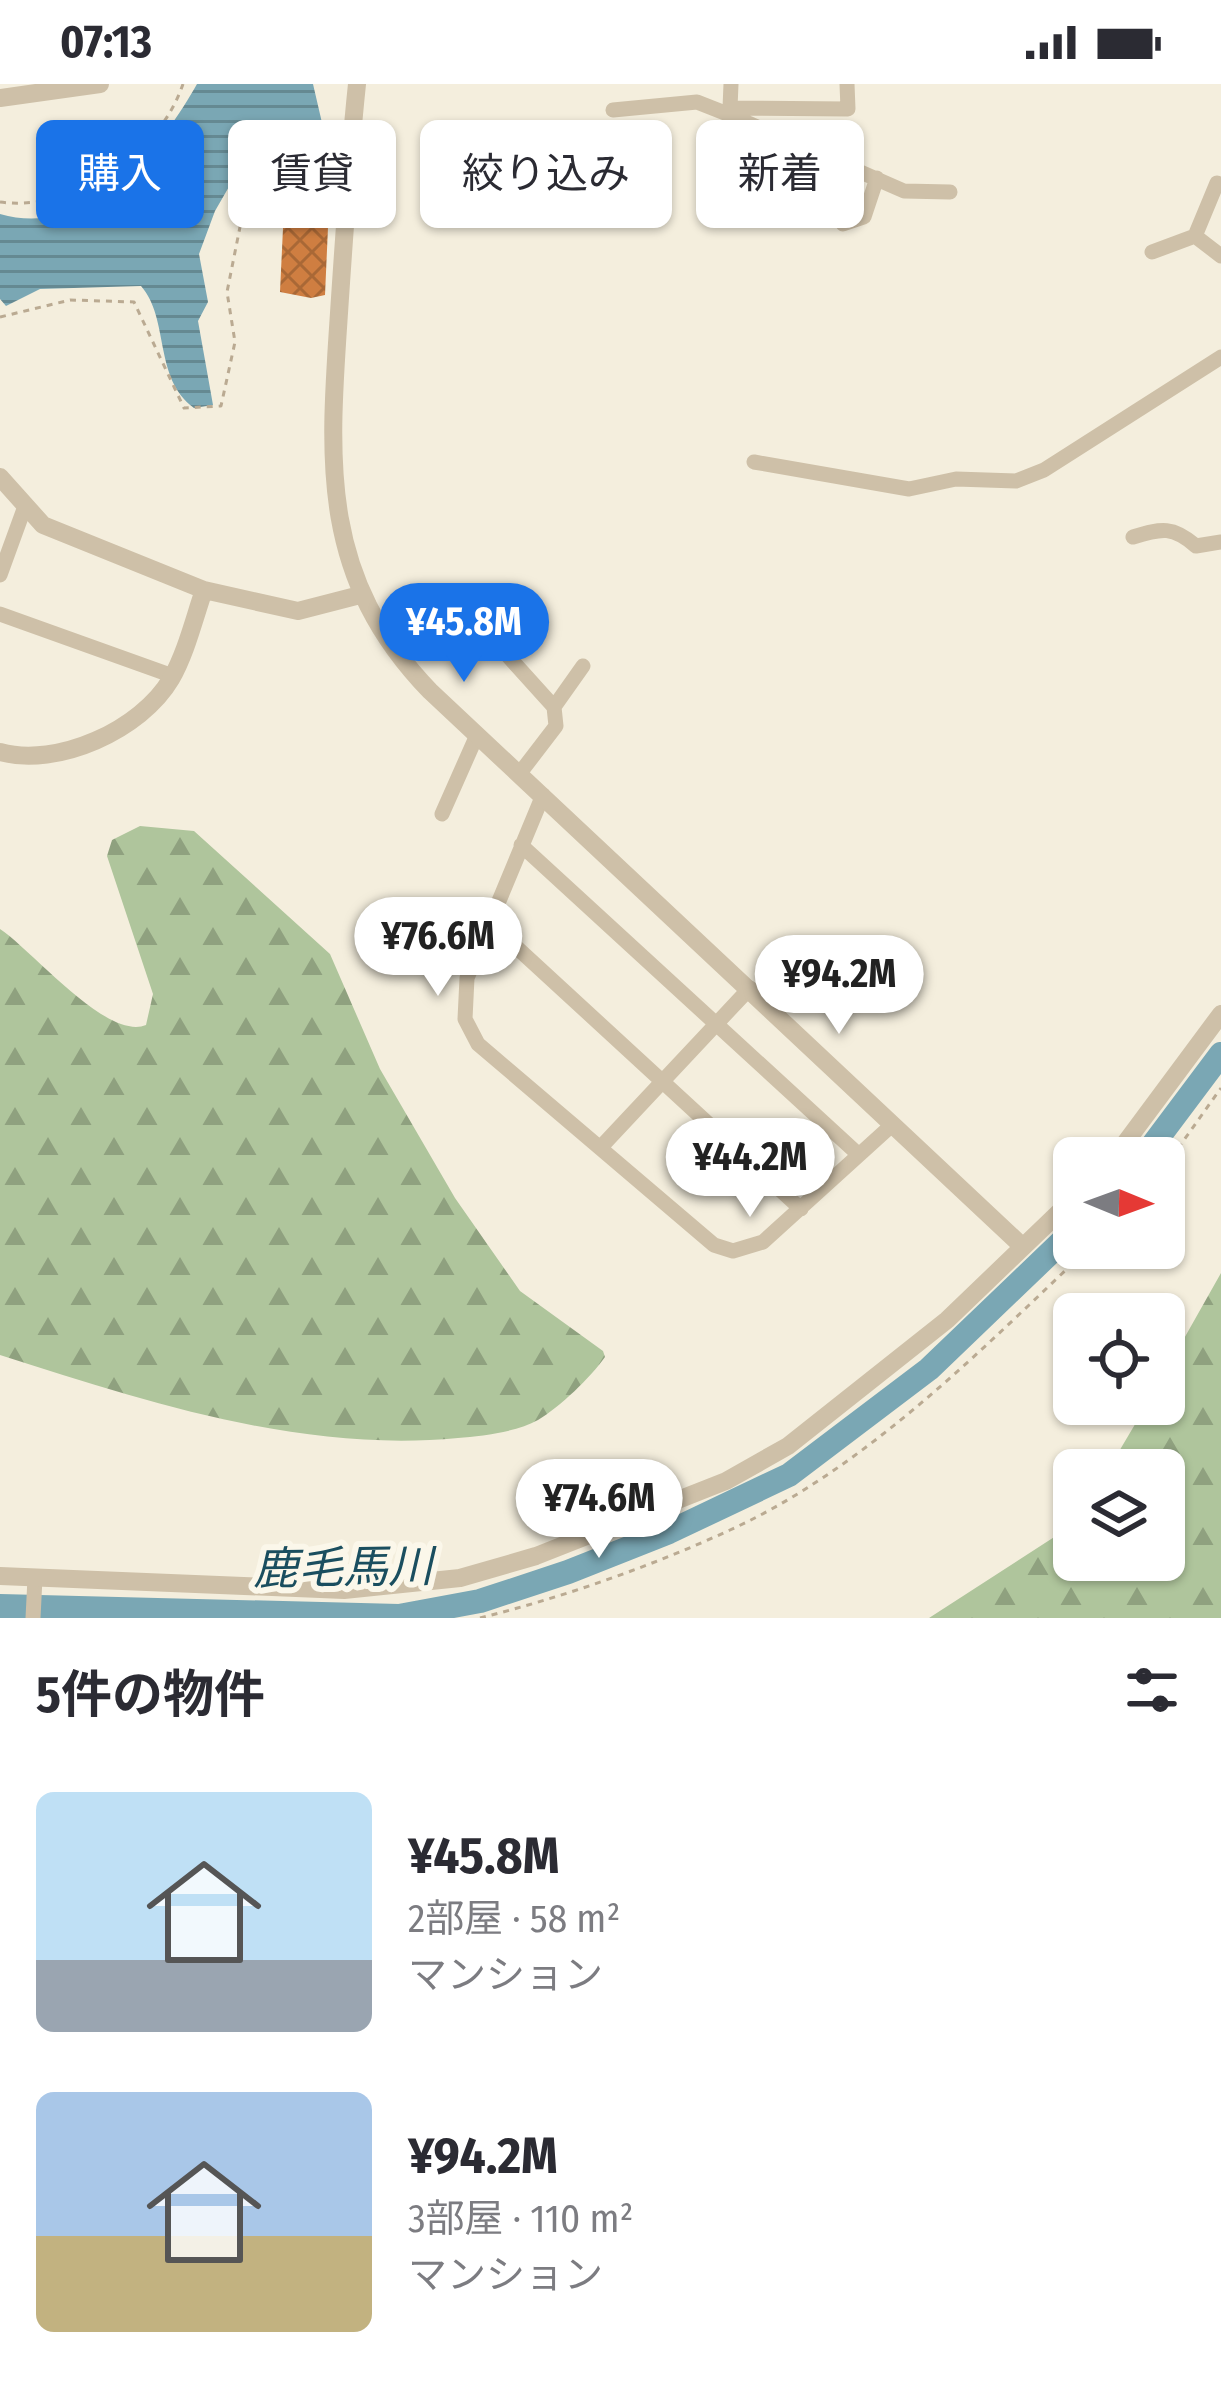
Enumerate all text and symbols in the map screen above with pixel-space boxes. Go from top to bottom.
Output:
text: 07:13 [60,15,152,69]
chip: 購入 [36,120,204,228]
chip: 賃貸 [228,120,396,228]
chip: 絞り込み [420,120,672,228]
chip: 新着 [696,120,864,228]
pin: ¥45.8M [366,583,562,685]
text: ¥45.8M [406,599,522,645]
pin: ¥76.6M [340,897,536,999]
text: ¥76.6M [381,913,495,959]
pin: ¥94.2M [741,935,937,1037]
text: ¥94.2M [782,951,896,997]
pin: ¥44.2M [652,1118,848,1220]
text: ¥44.2M [693,1134,807,1180]
north arrow [1053,1137,1185,1269]
map controls [1053,1137,1185,1581]
button: locate [1053,1293,1185,1425]
button: layers [1053,1449,1185,1581]
pin: ¥74.6M [501,1459,697,1561]
text: ¥74.6M [543,1475,655,1521]
water label: 鹿毛馬川 [253,1539,437,1597]
icon: filters [1119,1657,1185,1723]
text: 5件の物件 [36,1664,265,1726]
text: ¥45.8M [408,1825,559,1887]
icon: home [132,1840,276,1984]
text: 2部屋 · 58 m² [408,1896,620,1942]
text: マンション [408,1952,603,1998]
text: ¥94.2M [408,2125,558,2187]
icon: home [132,2140,276,2284]
text: 3部屋 · 110 m² [408,2196,633,2242]
text: マンション [408,2252,603,2298]

